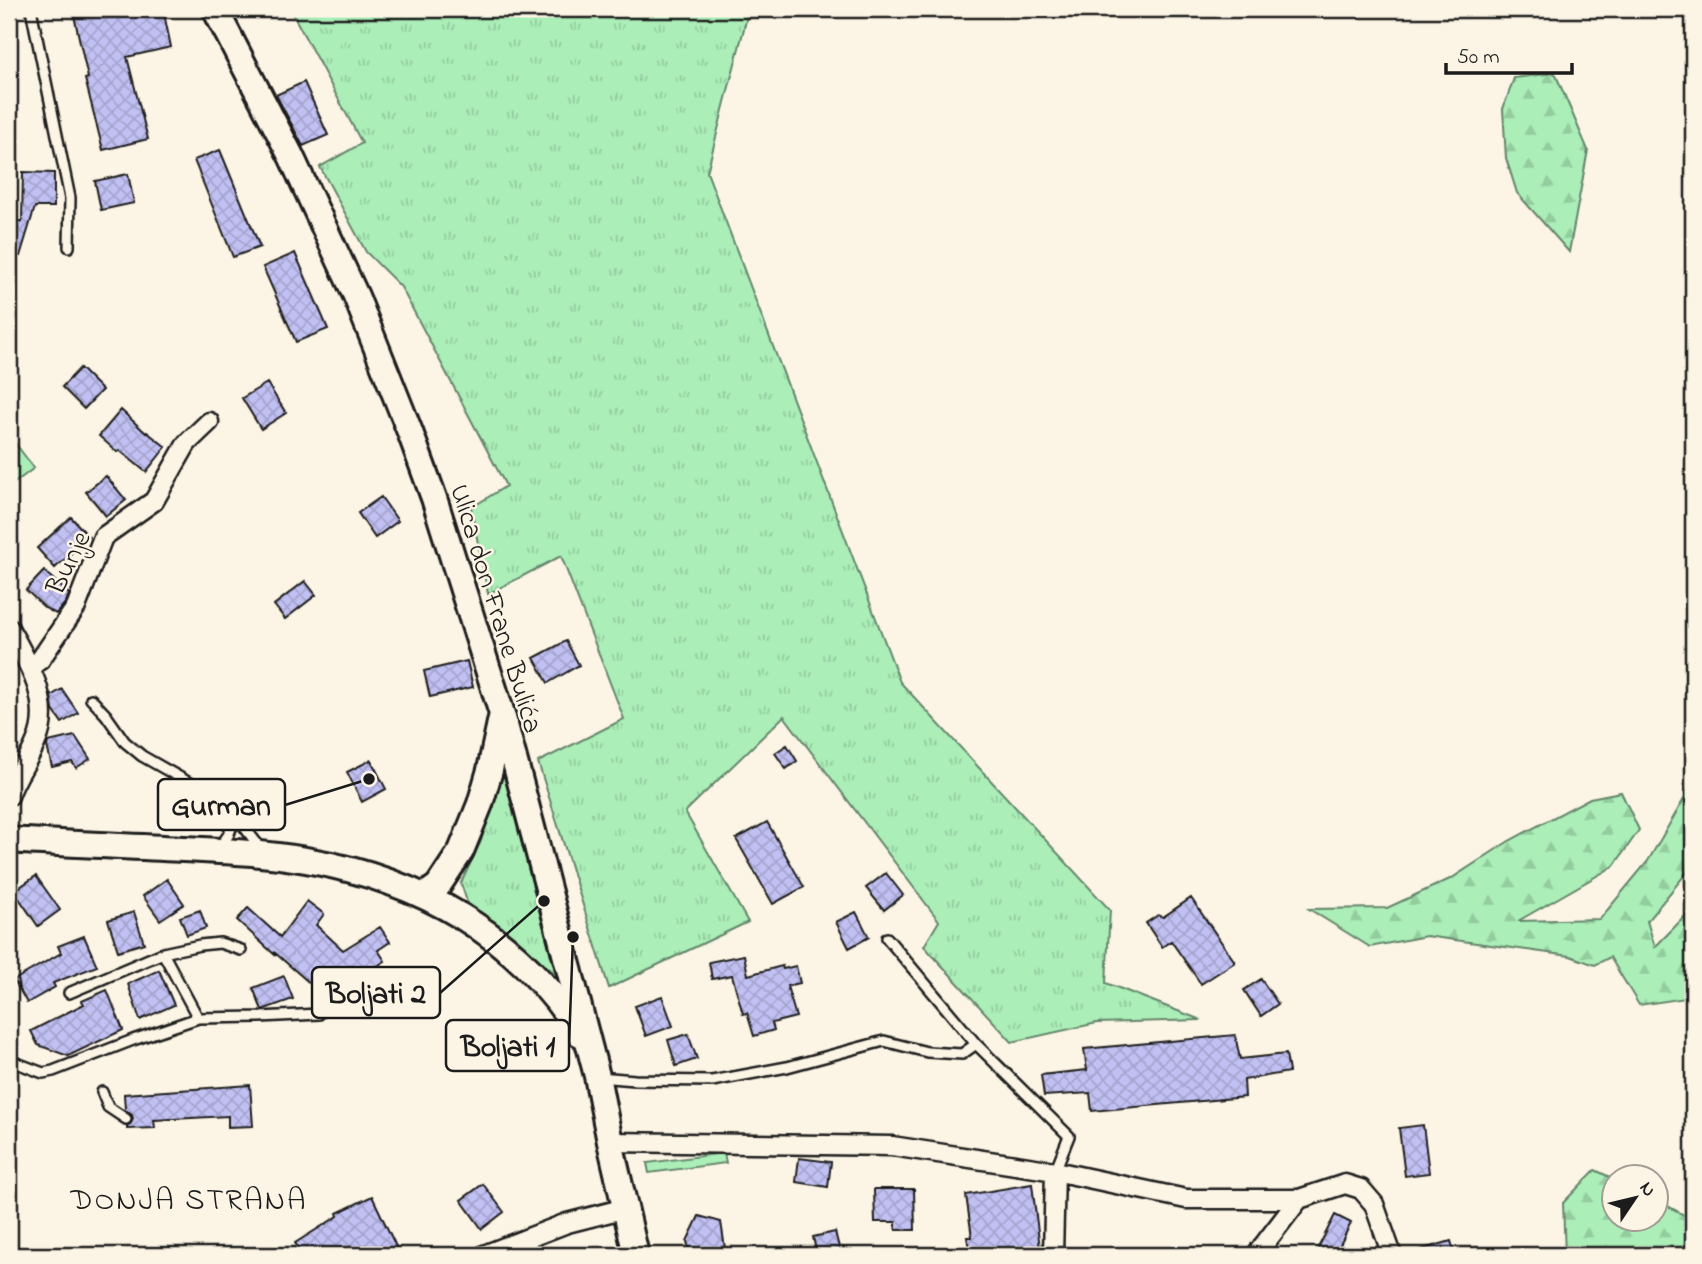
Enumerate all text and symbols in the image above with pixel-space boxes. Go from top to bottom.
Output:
scale bar [1446,32,1572,76]
text: 50 m [1457,43,1500,73]
street label: Ulica don Frane Bulića [437,480,552,738]
street label: Bunje [37,524,103,603]
callout: Gurman [158,779,285,830]
text: Gurman [171,786,271,830]
callout: Boljati 2 [312,967,440,1018]
text: Boljati 2 [324,974,426,1018]
callout: Boljati 1 [446,1020,569,1071]
text: Boljati 1 [459,1027,556,1071]
north arrow [1600,1162,1670,1232]
text: N [1632,1177,1662,1203]
district label: DONJA STRANA [70,1180,307,1224]

